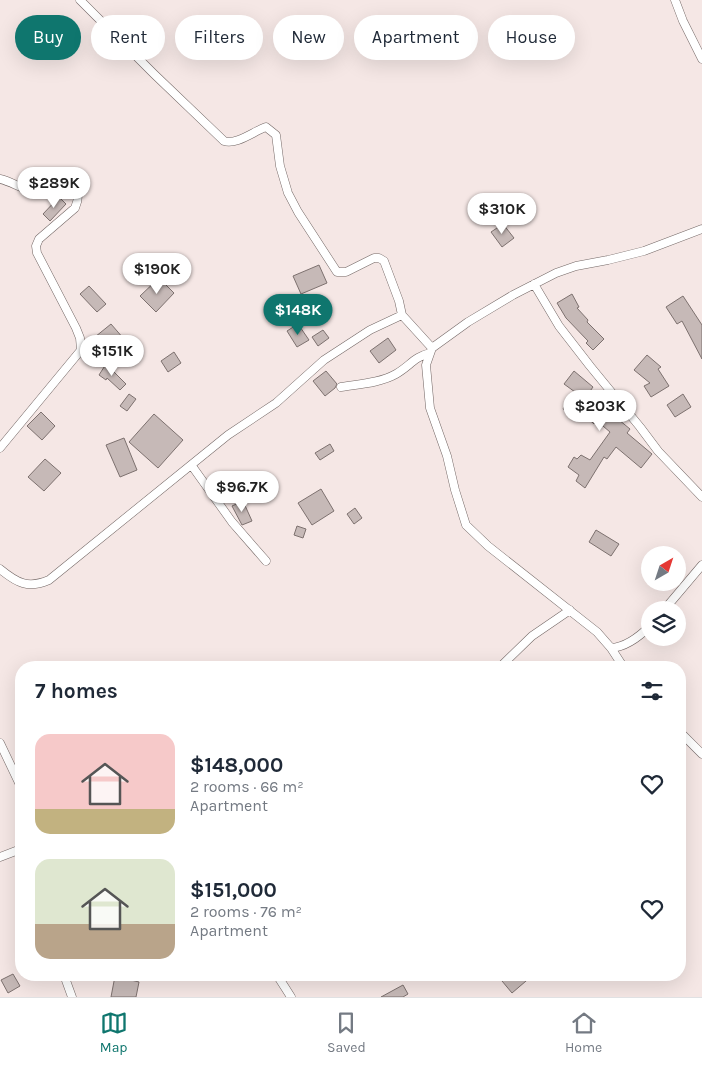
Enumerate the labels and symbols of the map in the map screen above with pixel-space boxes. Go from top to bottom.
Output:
pin: $289K [19,166,89,209]
pin: $310K [467,192,537,235]
pin: $190K [122,252,192,295]
pin: $148K [263,294,333,336]
pin: $151K [77,334,147,377]
pin: $203K [565,390,635,432]
pin: $96.7K [201,470,283,513]
north arrow [641,546,686,591]

